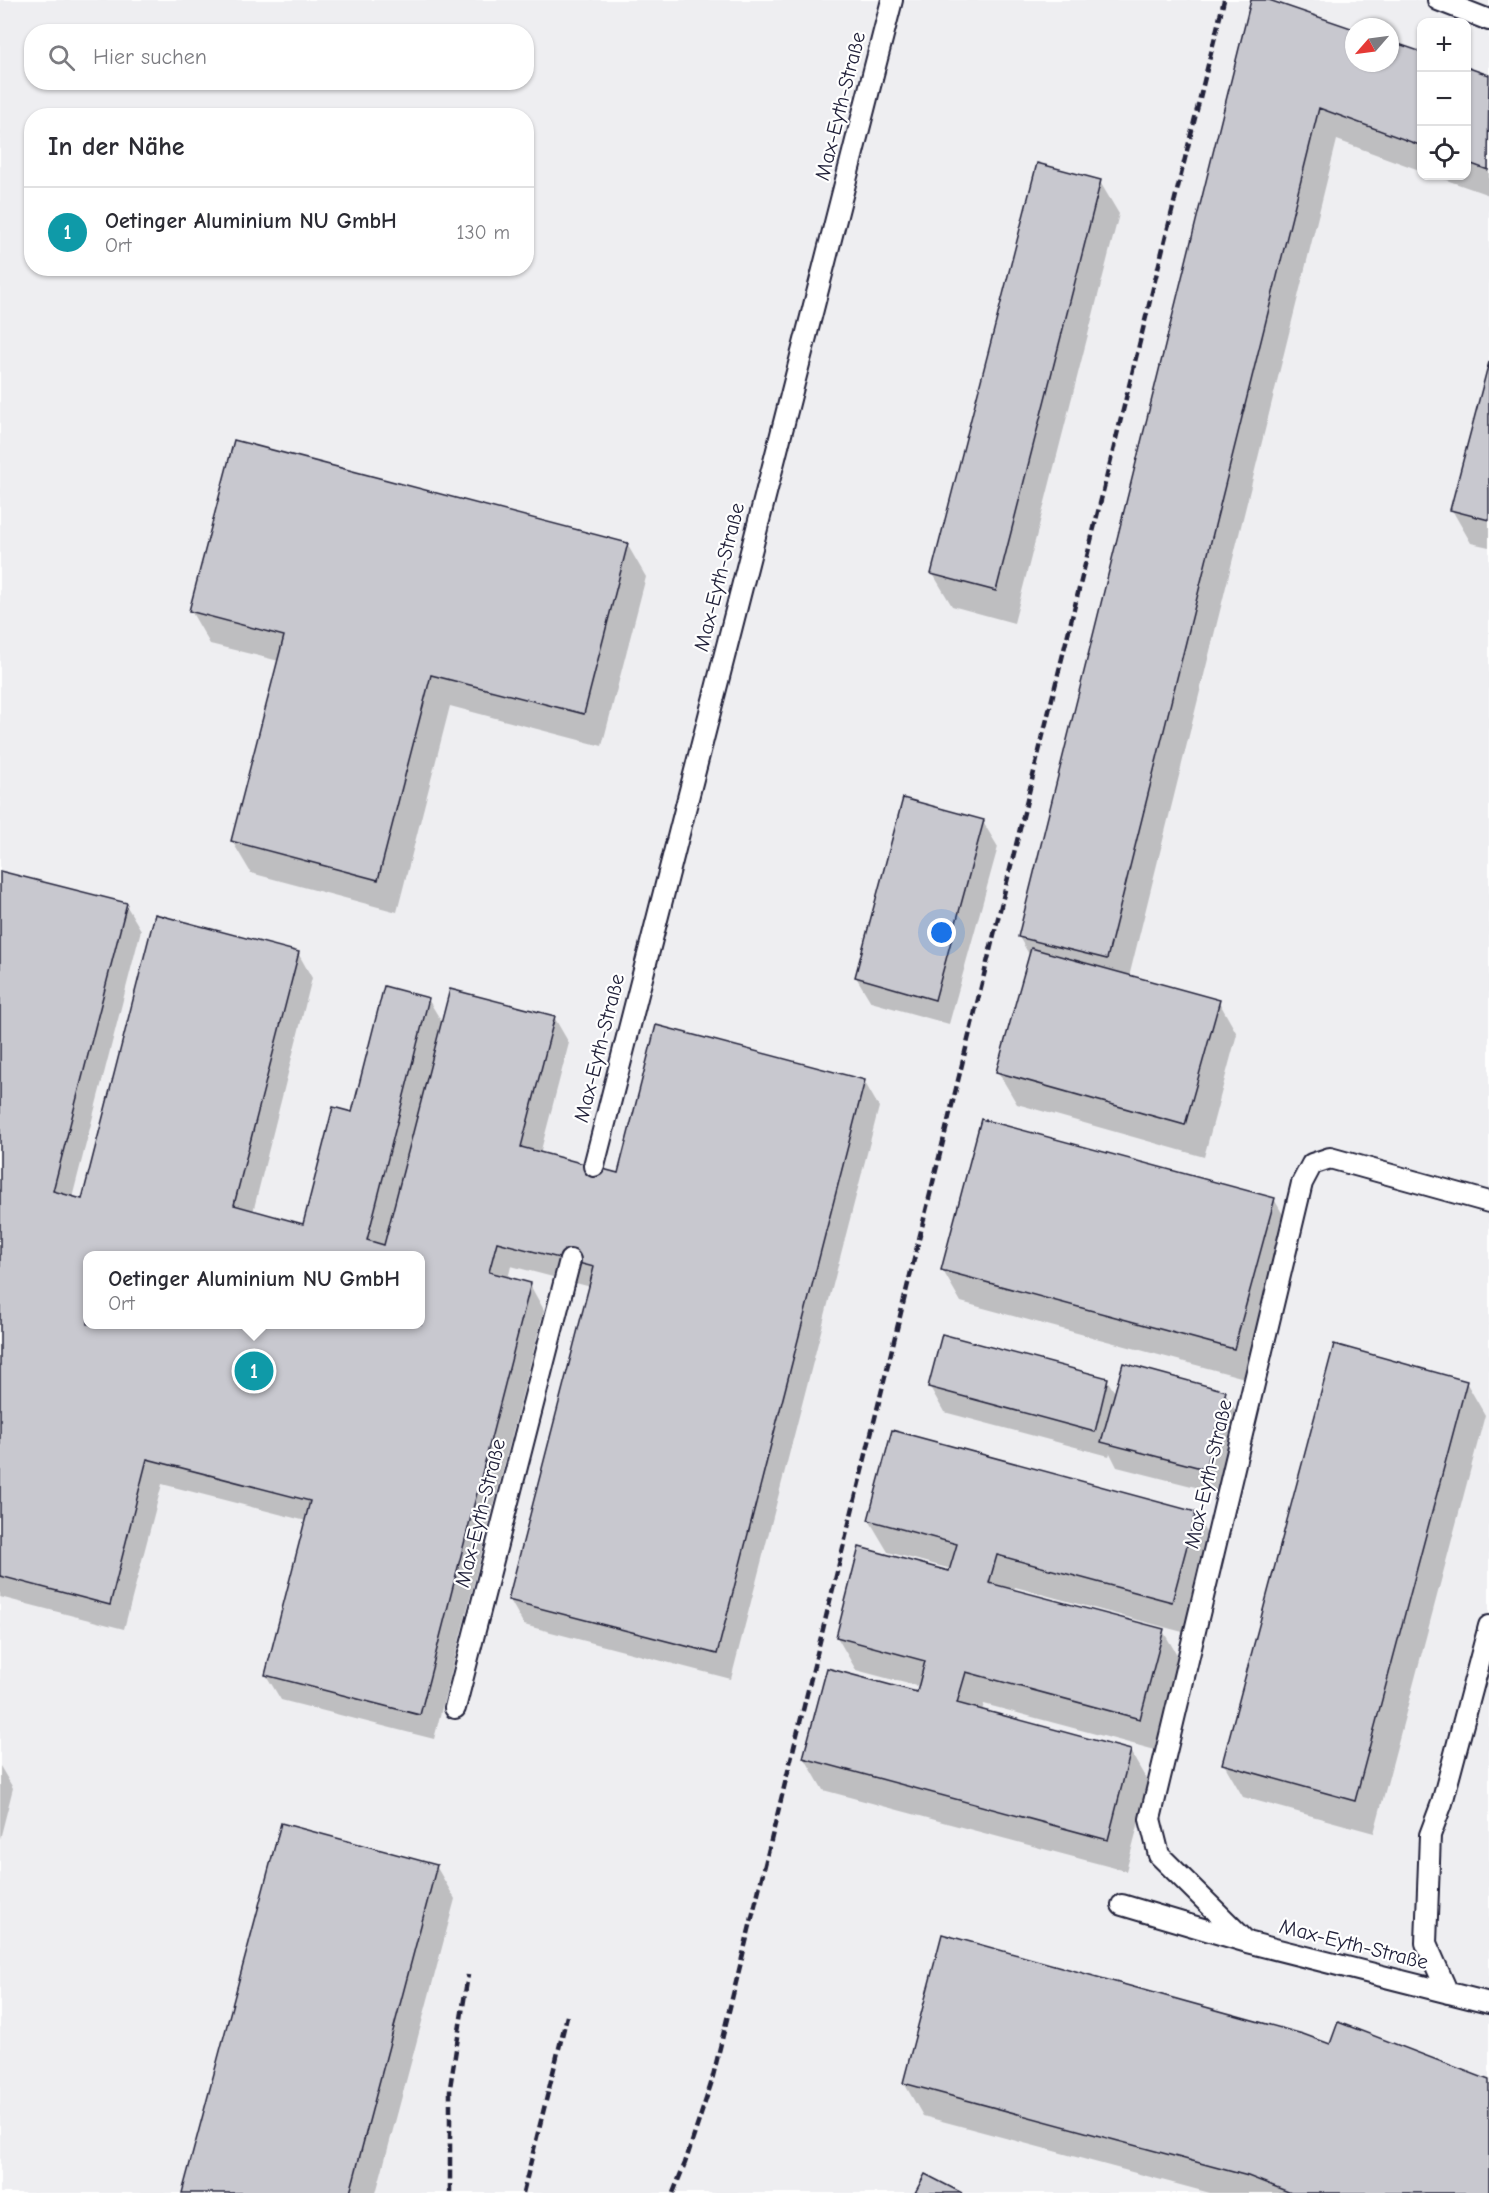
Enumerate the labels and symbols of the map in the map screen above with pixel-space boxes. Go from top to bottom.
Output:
north arrow [1345,18,1399,72]
street label: Max-Eyth-Straße [810,29,870,183]
street label: Max-Eyth-Straße [689,500,749,654]
your location [927,918,956,947]
street label: Max-Eyth-Straße [569,971,629,1125]
pin: 1 [234,1348,274,1394]
street label: Max-Eyth-Straße [1179,1397,1237,1551]
street label: Max-Eyth-Straße [450,1436,510,1590]
street label: Max-Eyth-Straße [1277,1914,1431,1974]

